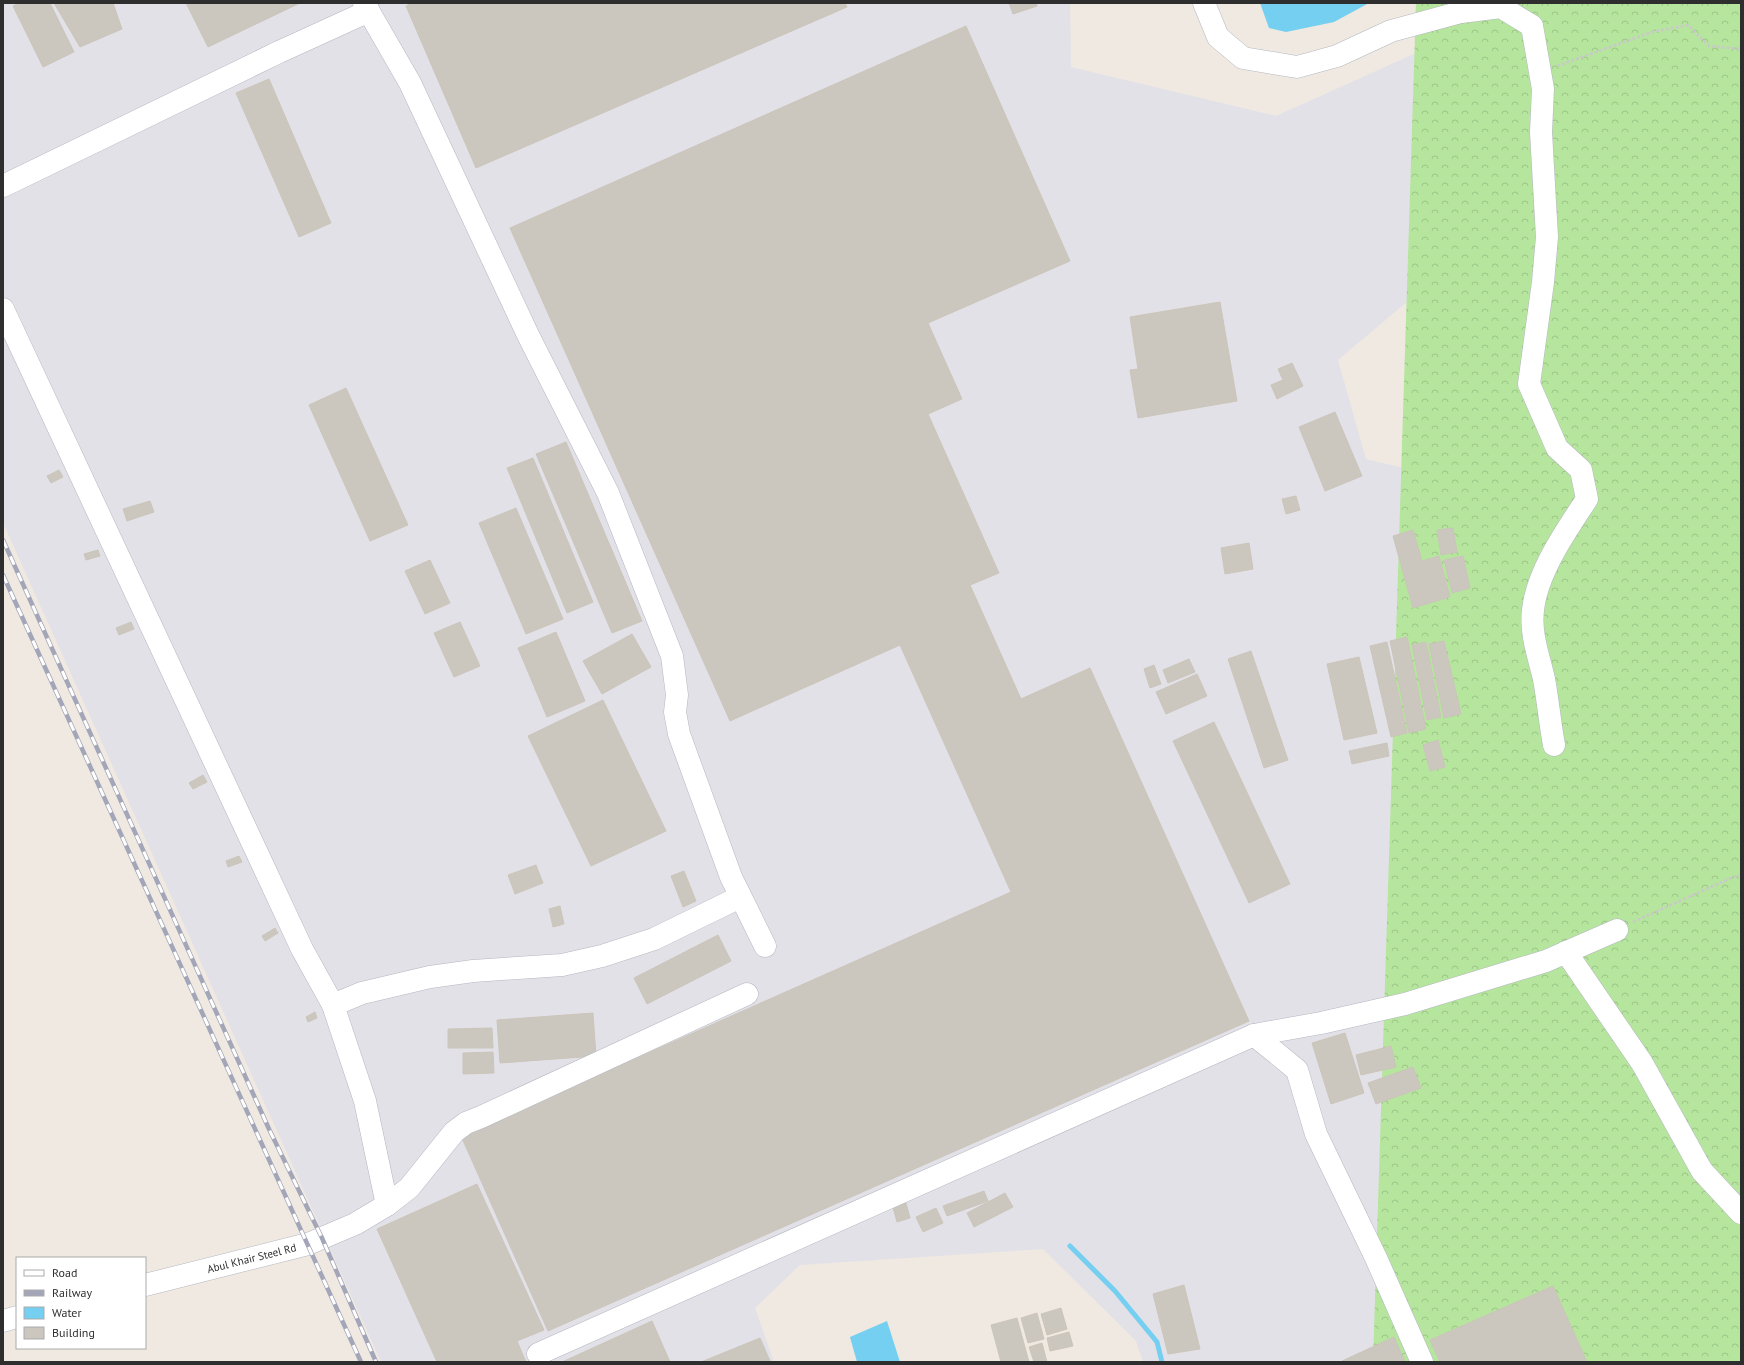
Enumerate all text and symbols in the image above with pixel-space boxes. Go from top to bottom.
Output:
street label: Abul Khair Steel Rd [206,1240,298,1276]
legend [16,1257,146,1349]
text: Road [52,1265,77,1280]
text: Railway [52,1285,92,1300]
text: Water [52,1305,82,1320]
text: Building [52,1325,95,1340]

